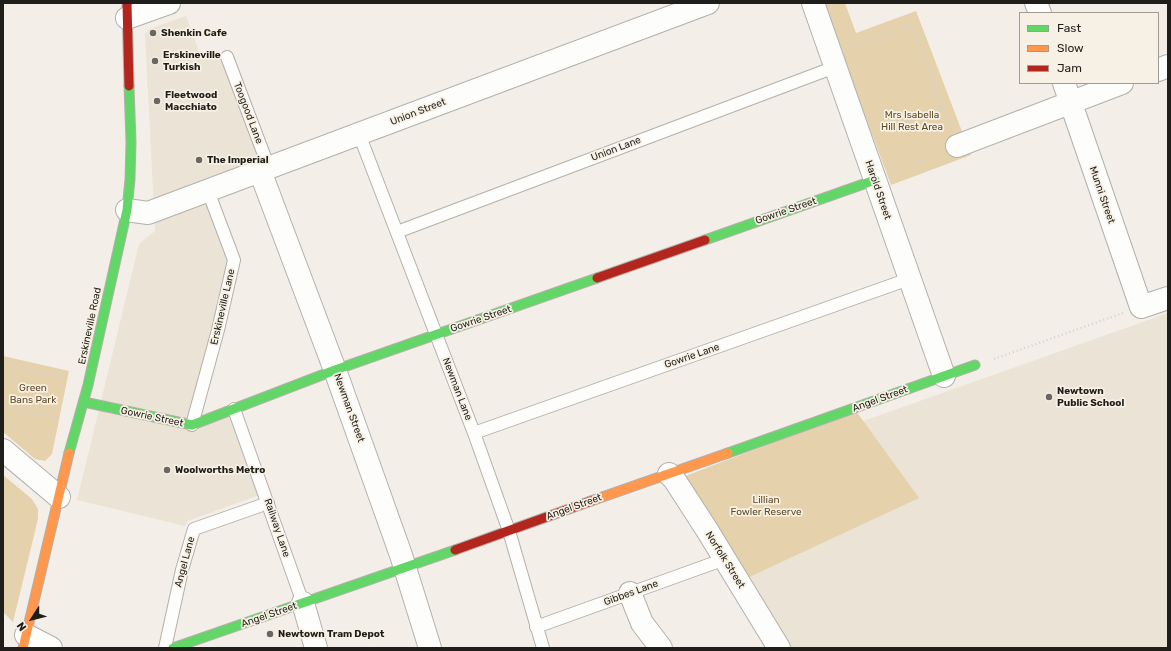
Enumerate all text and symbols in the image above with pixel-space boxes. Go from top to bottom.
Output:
legend [1019,12,1159,84]
text: Fast [1057,21,1081,35]
place label: Shenkin Cafe [161,27,227,39]
marker: Shenkin Cafe [148,28,158,38]
text: Slow [1057,41,1084,55]
place label: Erskineville Turkish [163,49,221,72]
marker: Erskineville Turkish [150,56,160,66]
text: Jam [1057,61,1082,75]
street label: Toogood Lane [231,81,265,145]
place label: Fleetwood Macchiato [165,89,217,112]
marker: Fleetwood Macchiato [152,96,162,106]
street label: Union Street [388,96,448,128]
park label: Mrs Isabella Hill Rest Area [881,109,943,132]
street label: Union Lane [589,134,643,164]
place label: The Imperial [207,154,269,166]
marker: The Imperial [194,155,204,165]
street label: Harold Street [862,159,894,221]
street label: Munni Street [1087,165,1117,225]
street label: Gowrie Street [754,195,818,227]
street label: Erskineville Lane [208,268,238,346]
street label: Erskineville Road [76,286,104,366]
street label: Gowrie Street [449,303,513,335]
street label: Gowrie Lane [663,341,721,371]
street label: Newman Lane [440,356,474,422]
street label: Newman Street [331,372,367,444]
park label: Green Bans Park [10,382,56,406]
street label: Angel Street [851,383,909,415]
place label: Newtown Public School [1057,385,1124,408]
marker: Newtown Public School [1044,392,1054,402]
street label: Gowrie Street [120,405,184,429]
place label: Woolworths Metro [175,464,265,476]
marker: Woolworths Metro [162,465,172,475]
street label: Angel Street [545,491,603,523]
park label: Lillian Fowler Reserve [730,494,802,518]
street label: Railway Lane [261,497,293,559]
street label: Norfolk Street [703,529,747,591]
street label: Angel Lane [172,535,198,589]
street label: Gibbes Lane [602,578,660,608]
north arrow [12,599,52,639]
street label: Angel Street [240,600,298,630]
text: N [14,619,29,633]
place label: Newtown Tram Depot [278,628,385,640]
marker: Newtown Tram Depot [265,629,275,639]

